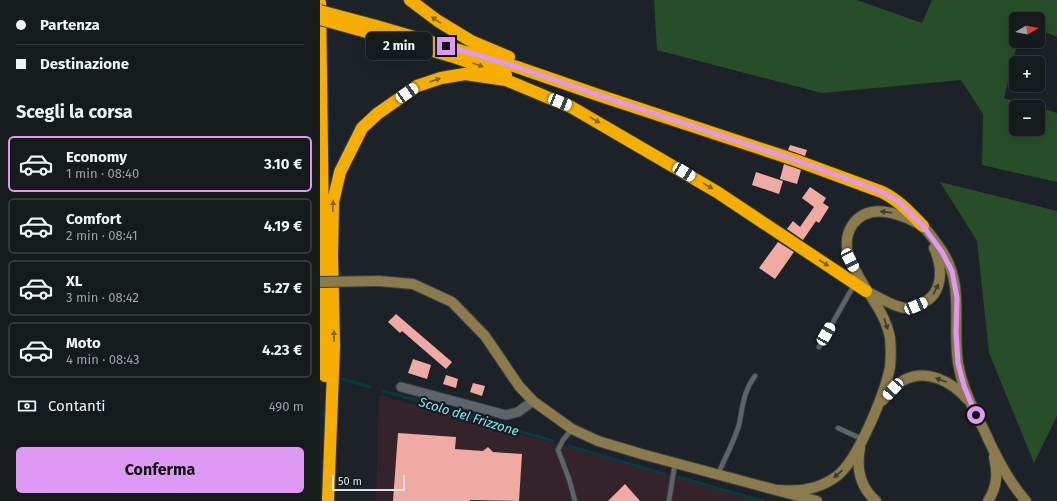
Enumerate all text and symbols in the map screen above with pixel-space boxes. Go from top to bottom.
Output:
north arrow [1009,12,1045,48]
map controls [1009,12,1045,136]
text: Partenza [40,16,100,34]
one-way arrow [431,16,442,24]
callout: 2 min [366,32,432,60]
route end [437,37,455,55]
text: 2 min [383,38,415,53]
text: Destinazione [40,55,129,73]
button: + [1009,56,1045,92]
one-way arrow [473,62,485,68]
one-way arrow [429,77,441,83]
car [394,81,420,105]
car [547,92,573,112]
button: − [1009,100,1045,136]
text: Scegli la corsa [16,101,133,123]
one-way arrow [590,117,601,124]
icon: car [18,146,54,182]
text: Economy [66,148,127,166]
text: 3.10 € [264,155,302,173]
car [671,161,697,183]
text: 1 min · 08:40 [66,166,139,181]
one-way arrow [702,183,714,190]
one-way arrow [330,200,337,212]
icon: car [18,208,54,244]
one-way arrow [880,209,893,215]
text: Comfort [66,210,122,228]
text: 4.19 € [264,217,302,235]
text: 2 min · 08:41 [66,228,138,243]
car [839,247,861,273]
one-way arrow [819,259,829,267]
icon: car [18,270,54,306]
text: XL [66,272,82,290]
text: 5.27 € [263,279,302,297]
one-way arrow [933,283,939,295]
text: 3 min · 08:42 [66,290,139,305]
car [903,296,929,316]
one-way arrow [884,318,890,330]
car [815,321,837,347]
one-way arrow [331,329,337,342]
icon: car [18,332,54,368]
text: Moto [66,334,101,352]
text: 4.23 € [262,341,302,359]
text: 4 min · 08:43 [66,352,139,367]
car [881,376,905,402]
one-way arrow [935,376,947,382]
water label: Scolo del Frizzone [416,394,521,439]
icon: cash [16,395,38,417]
text: Contanti [48,397,106,415]
text: 490 m [269,399,304,414]
route start [967,406,985,424]
button: Conferma [16,447,304,493]
one-way arrow [833,469,843,479]
scale bar [332,473,405,492]
text: 50 m [338,475,362,488]

